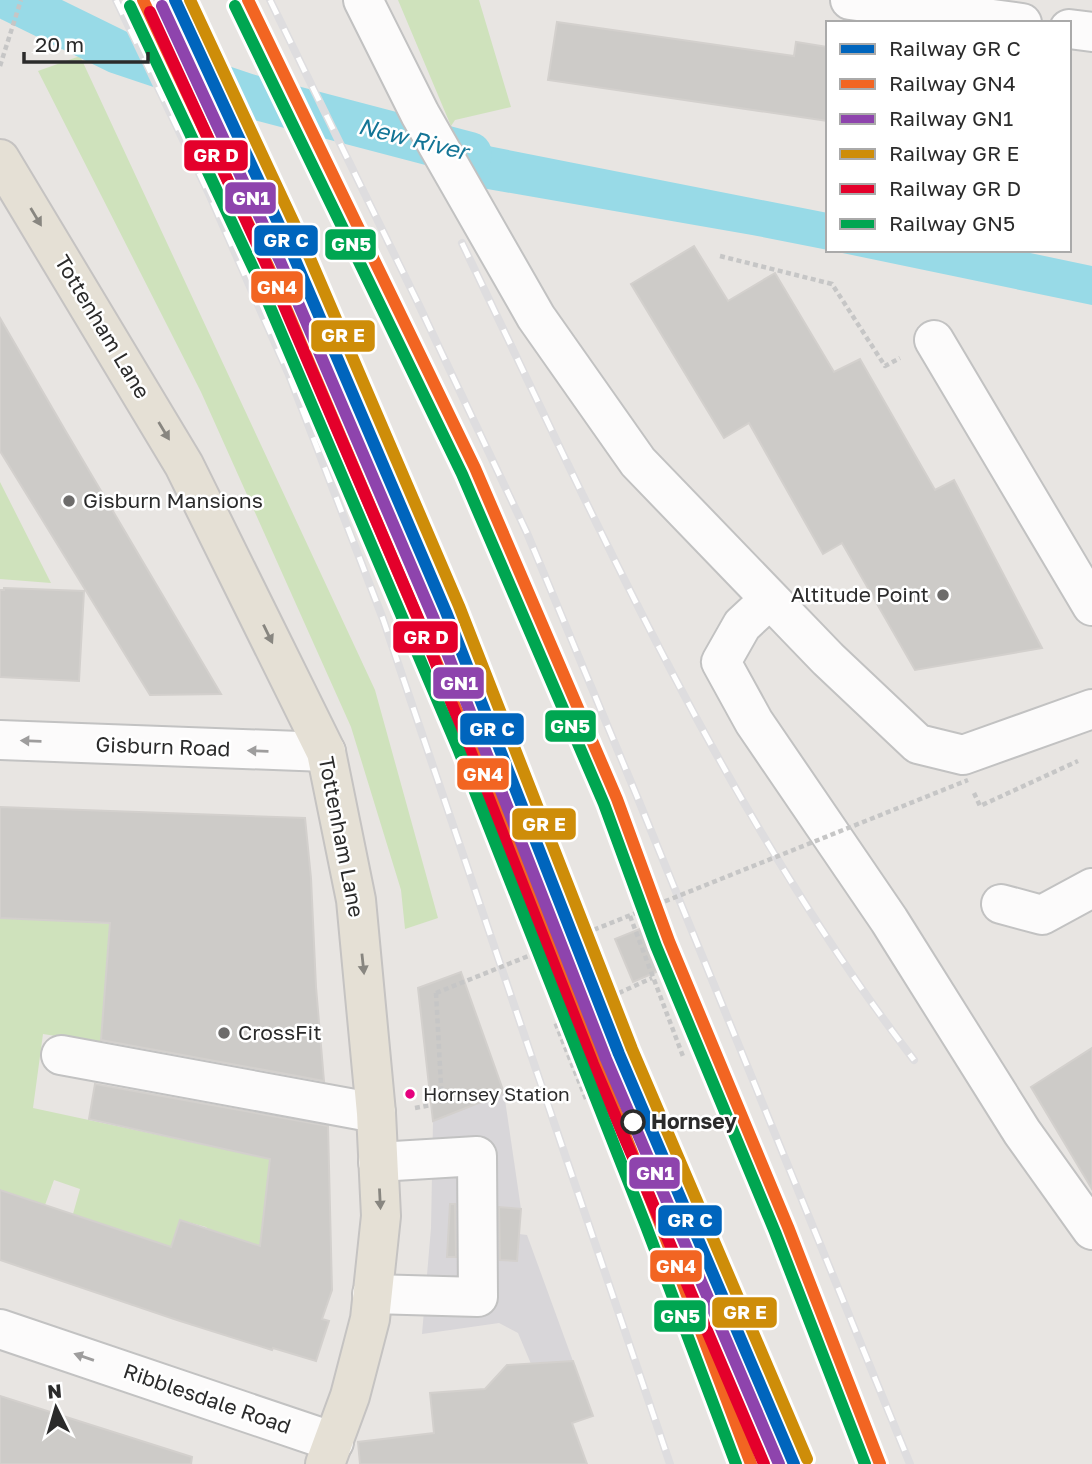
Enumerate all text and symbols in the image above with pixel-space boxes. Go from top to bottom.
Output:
scale bar [24,21,149,65]
legend [826,21,1071,252]
text: 20 m [35,31,84,57]
text: Railway GR C [889,35,1021,61]
text: Railway GN4 [889,70,1016,96]
text: Railway GN1 [889,105,1013,131]
water label: New River [356,111,474,166]
line badge: GR D [183,139,249,172]
text: Railway GR E [889,140,1019,166]
text: GR D [193,143,239,166]
text: Railway GR D [889,175,1021,201]
line badge: GN1 [224,181,277,215]
text: GN1 [232,186,270,209]
one-way arrow [29,208,42,227]
text: Railway GN5 [889,210,1015,236]
line badge: GR C [253,224,319,257]
text: GR C [263,228,309,251]
line badge: GN5 [324,228,377,261]
text: GN5 [331,232,371,255]
street label: Tottenham Lane [50,250,156,403]
line badge: GN4 [250,270,304,304]
text: GN4 [257,275,297,298]
line badge: GR E [310,319,376,353]
text: GR E [321,323,365,346]
one-way arrow [158,422,171,441]
place label: Gisburn Mansions [83,487,263,513]
marker: Gisburn Mansions [61,493,77,509]
place label: Altitude Point [791,581,929,607]
marker: Altitude Point [935,587,951,603]
line badge: GR D [392,620,459,654]
one-way arrow [262,624,273,644]
text: GR D [403,625,449,648]
line badge: GN1 [432,666,485,700]
text: GN1 [440,671,478,694]
line badge: GN5 [544,709,597,743]
line badge: GR C [459,712,525,746]
text: GN5 [550,714,590,737]
text: GR C [469,717,515,740]
street label: Gisburn Road [95,731,231,761]
one-way arrow [19,736,41,747]
one-way arrow [247,745,269,756]
street label: Tottenham Lane [314,754,370,919]
line badge: GN4 [456,757,510,791]
text: GN4 [463,762,503,785]
line badge: GR E [511,807,577,841]
text: GR E [522,812,566,835]
one-way arrow [358,953,369,975]
place label: CrossFit [238,1019,322,1045]
marker: CrossFit [216,1025,232,1041]
place label: Hornsey Station [423,1082,570,1105]
marker: Hornsey Station [403,1087,417,1101]
place label: Hornsey [651,1108,737,1134]
marker: Hornsey [621,1110,645,1134]
line badge: GN1 [628,1156,681,1190]
text: GN1 [636,1161,674,1184]
one-way arrow [374,1188,385,1210]
line badge: GR C [657,1204,723,1237]
text: GR C [667,1208,713,1231]
line badge: GN4 [649,1249,703,1283]
text: GN4 [656,1254,696,1277]
line badge: GR E [711,1296,778,1329]
line badge: GN5 [653,1299,707,1333]
text: GR E [723,1300,767,1323]
text: GN5 [660,1304,700,1327]
one-way arrow [73,1351,94,1362]
street label: Ribblesdale Road [120,1357,295,1439]
north arrow [21,1373,91,1443]
text: N [46,1378,63,1403]

